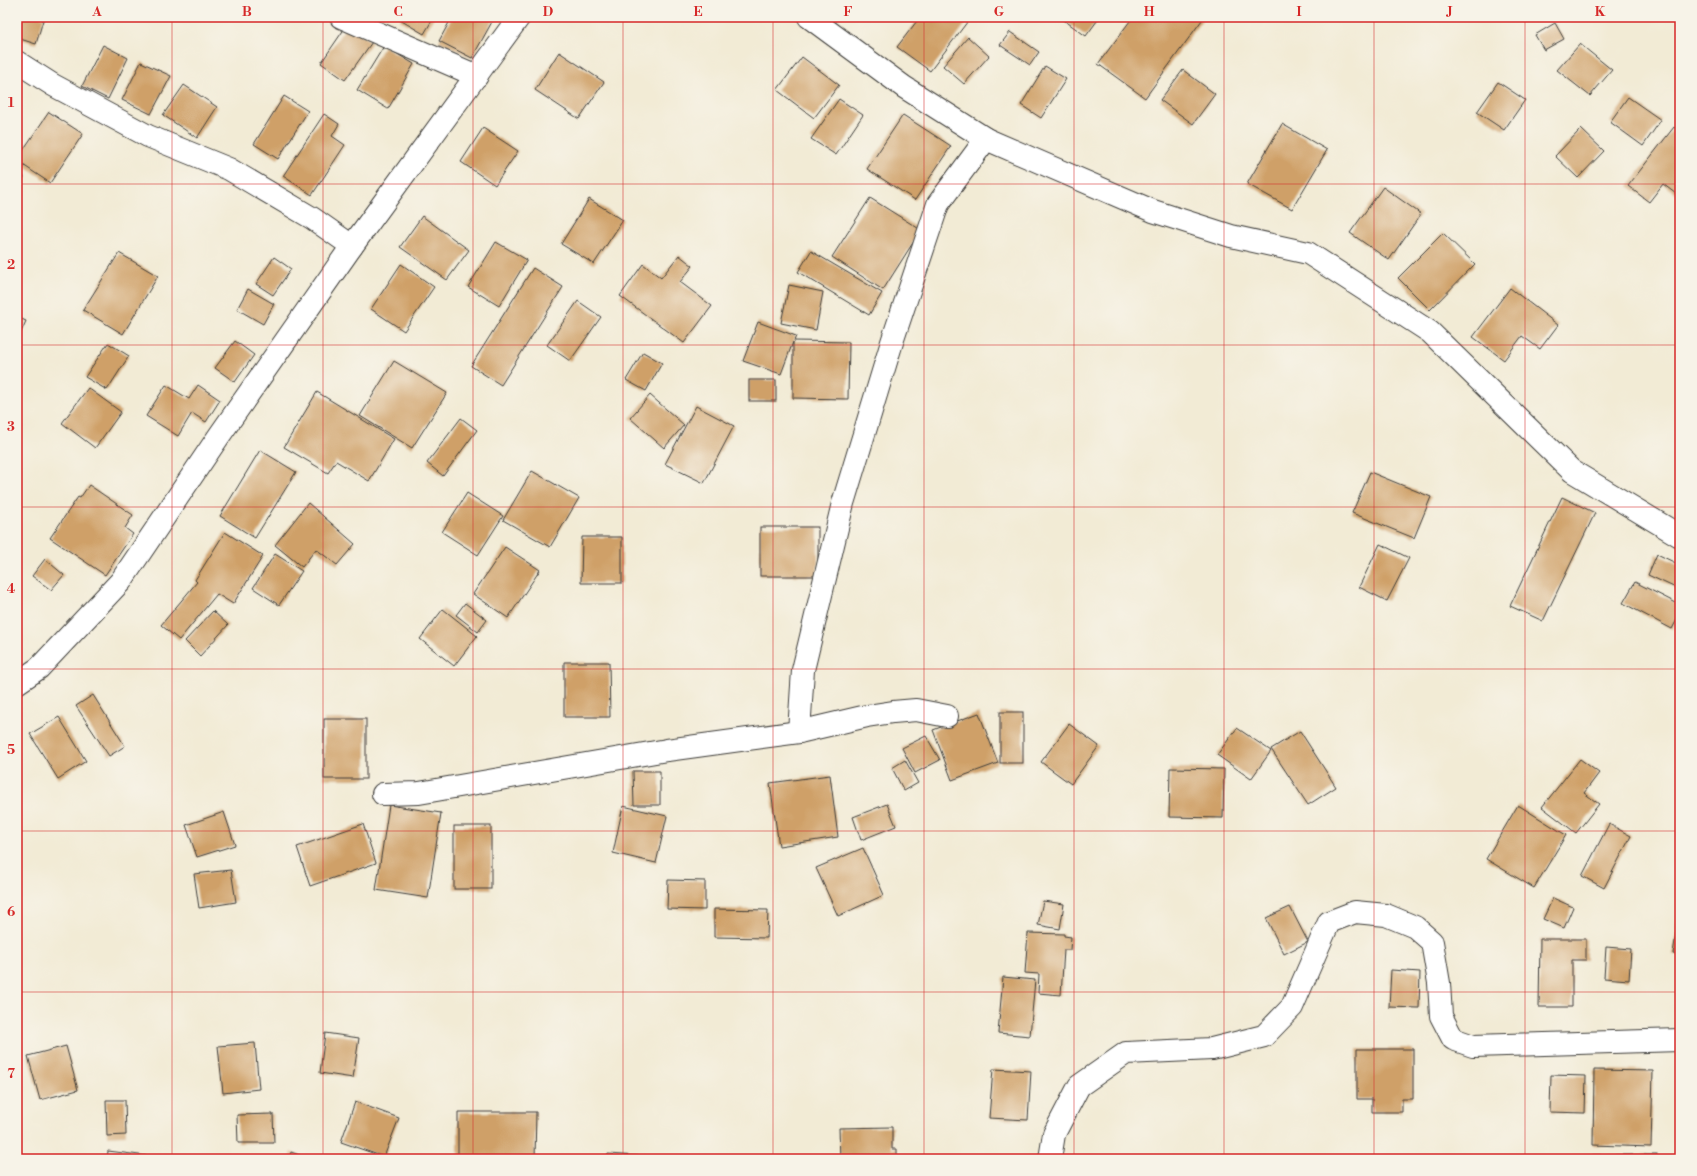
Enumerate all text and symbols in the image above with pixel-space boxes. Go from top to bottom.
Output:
text: A [91,4,102,20]
text: B [242,4,252,20]
text: C [393,4,403,20]
text: D [543,4,553,20]
text: E [693,4,703,20]
text: F [843,4,853,20]
text: G [994,4,1005,20]
text: H [1144,4,1155,20]
text: I [1296,4,1302,20]
text: J [1445,4,1453,20]
text: K [1595,4,1606,20]
text: 1 [8,95,15,111]
text: 2 [7,257,15,273]
text: 3 [7,419,15,435]
text: 4 [7,581,16,597]
text: 5 [7,742,15,758]
text: 6 [7,904,15,920]
text: 7 [7,1066,15,1082]

